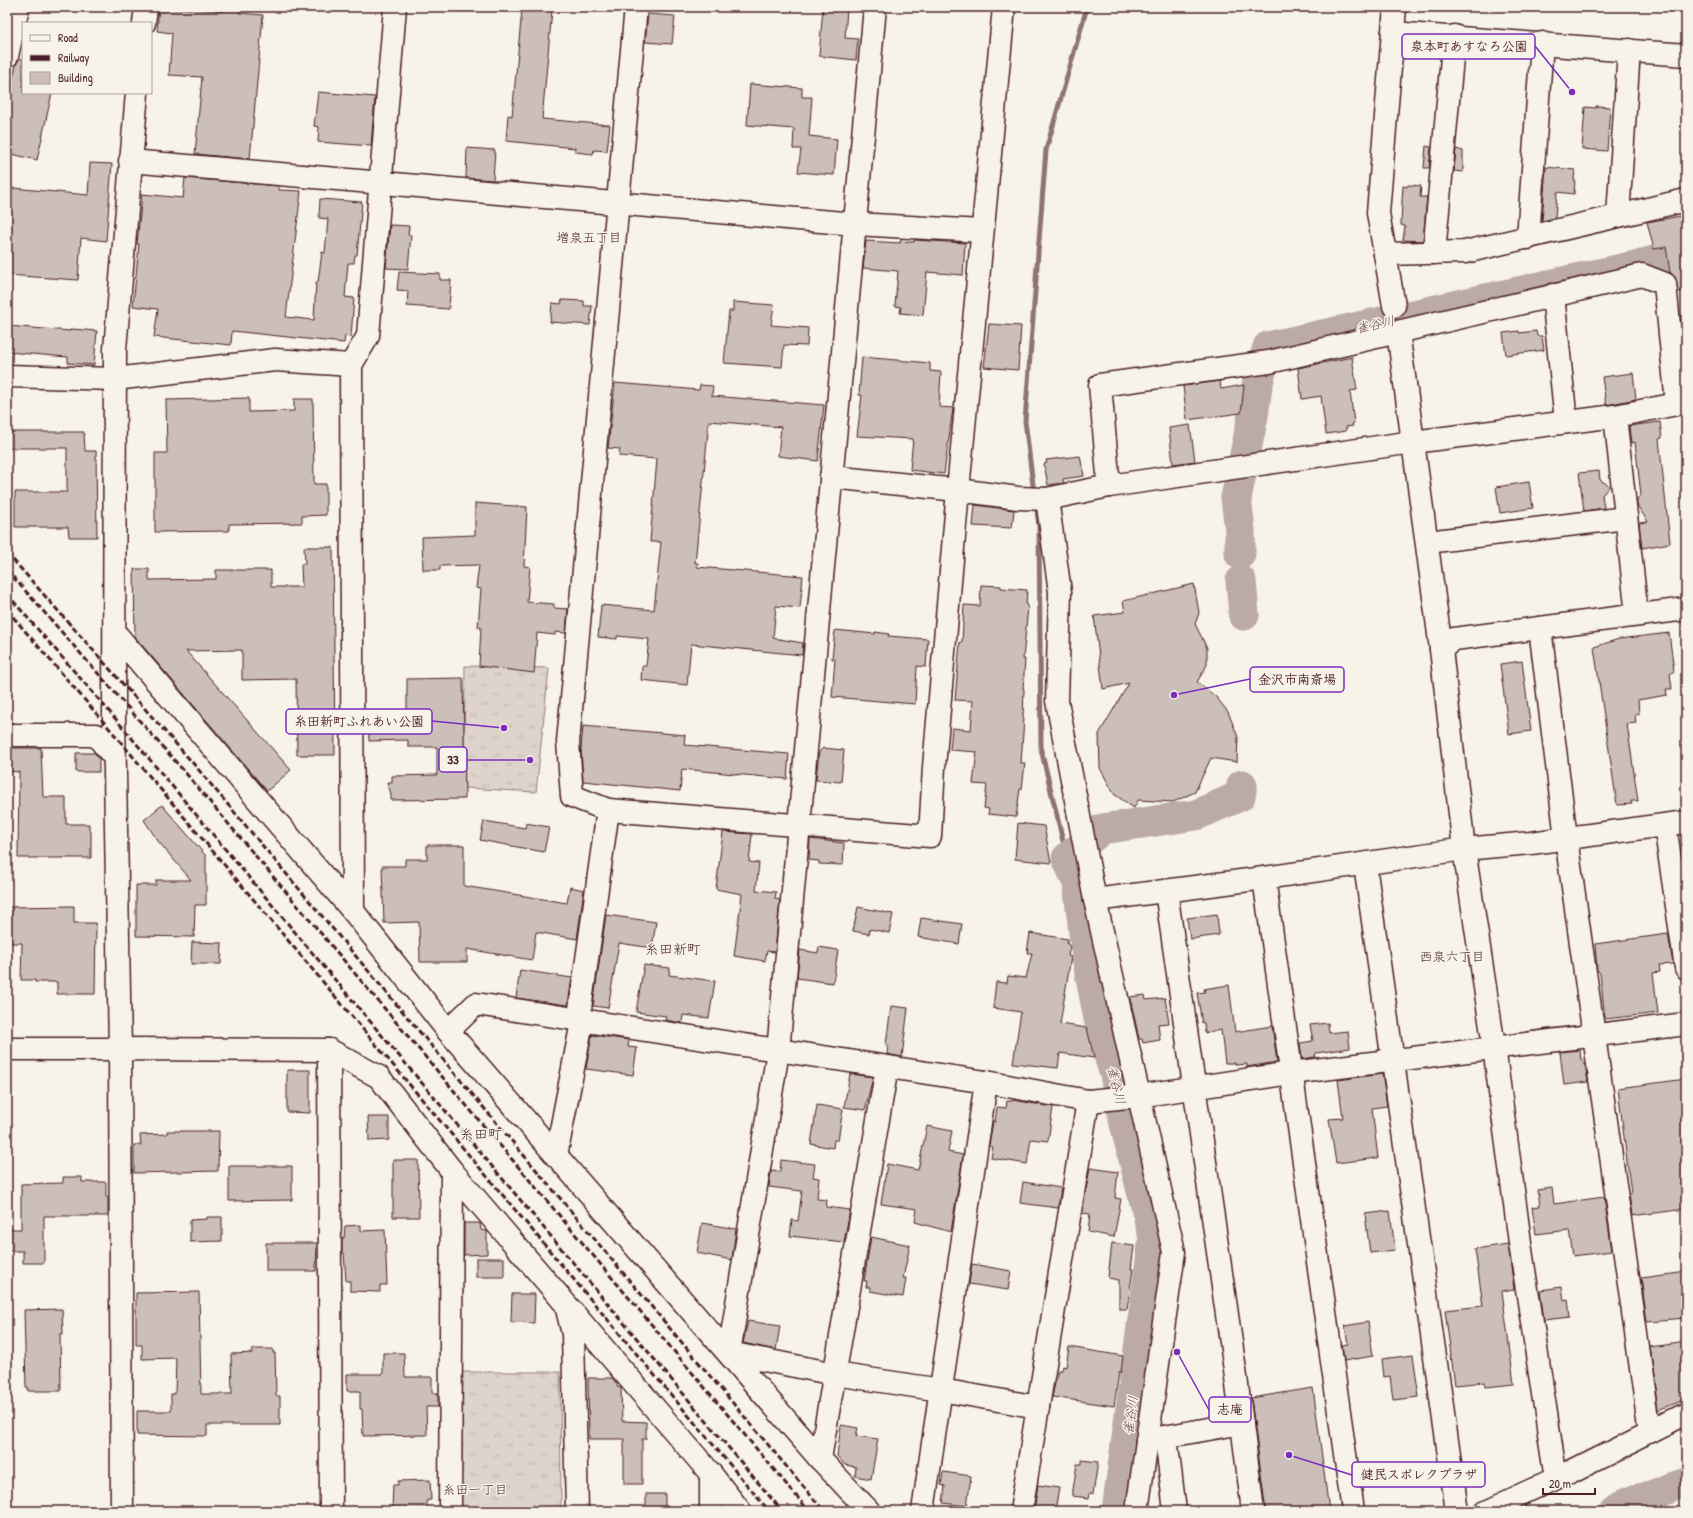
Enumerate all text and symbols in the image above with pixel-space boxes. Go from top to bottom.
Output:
legend [22,22,152,94]
text: Road [58,29,78,46]
callout: 泉本町あすなろ公園 [1402,34,1535,59]
text: 泉本町あすなろ公園 [1410,37,1528,55]
text: Railway [58,49,89,66]
text: Building [58,69,93,86]
district label: 増泉五丁目 [556,228,622,246]
water label: 雀谷川 [1354,311,1396,337]
callout: 金沢市南斎場 [1250,667,1344,692]
text: 金沢市南斎場 [1258,670,1336,688]
callout: 糸田新町ふれあい公園 [286,709,432,734]
text: 糸田新町ふれあい公園 [294,712,424,730]
callout: 33 [439,747,467,772]
text: 33 [447,750,459,768]
district label: 糸田新町 [645,939,701,958]
district label: 西泉六丁目 [1419,947,1485,965]
water label: 雀谷川 [1104,1064,1130,1106]
district label: 糸田町 [460,1124,502,1143]
water label: 雀谷川 [1118,1394,1142,1436]
callout: 志庵 [1209,1397,1251,1422]
text: 志庵 [1217,1400,1243,1418]
callout: 健民スポレクプラザ [1352,1462,1485,1487]
text: 健民スポレクプラザ [1361,1465,1477,1483]
scale bar [1543,1470,1595,1496]
text: 20 m [1549,1475,1571,1492]
district label: 糸田一丁目 [442,1480,508,1498]

